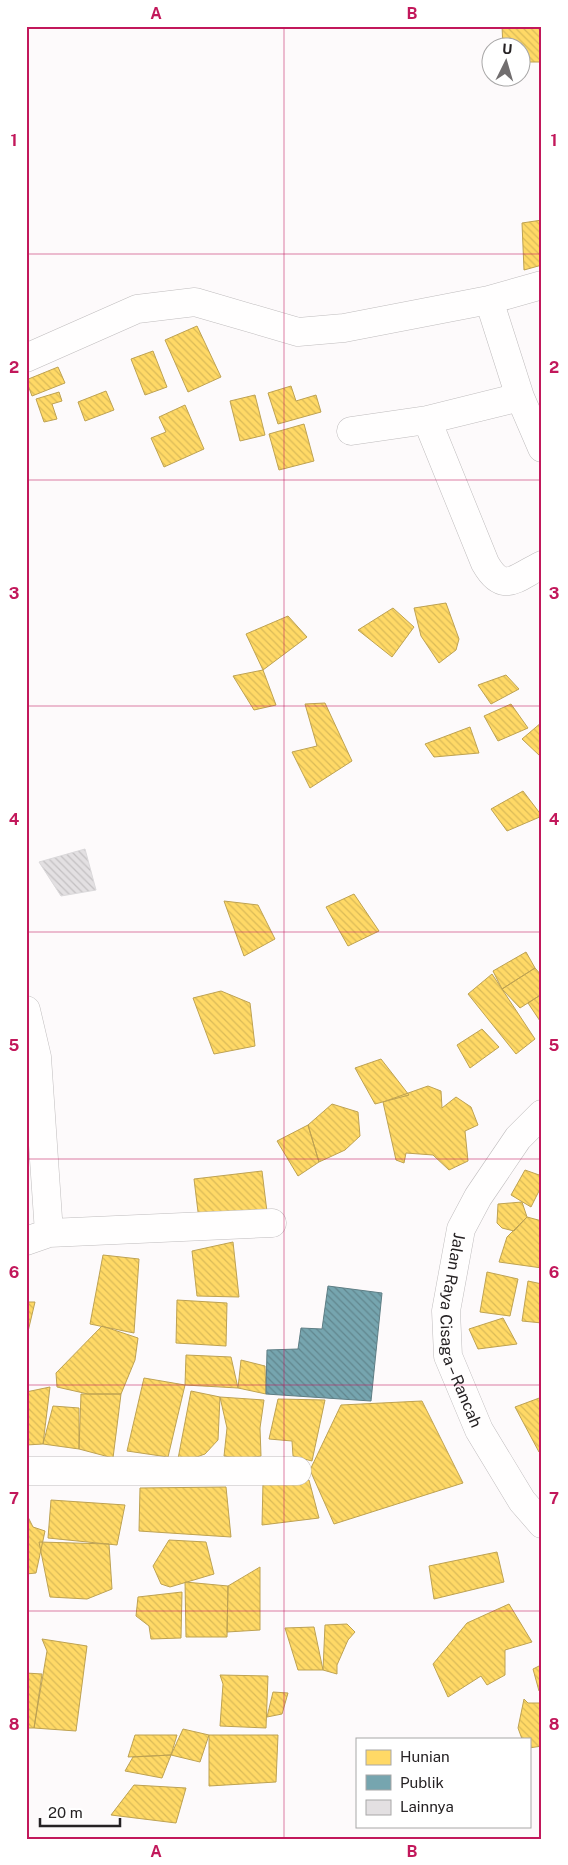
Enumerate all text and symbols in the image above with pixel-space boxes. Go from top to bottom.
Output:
text: A [150,4,162,23]
text: B [407,4,418,23]
north arrow [480,38,530,88]
text: U [501,41,513,57]
text: 1 [11,131,17,150]
text: 1 [551,131,557,150]
text: 2 [9,358,19,377]
text: 2 [549,358,559,377]
text: 3 [9,584,19,603]
text: 3 [549,584,559,603]
text: 4 [9,810,20,829]
text: 4 [549,810,560,829]
text: 5 [9,1036,20,1055]
text: 5 [549,1036,560,1055]
street label: Jalan Raya Cisaga – Rancah [436,1231,486,1430]
text: 6 [9,1263,19,1282]
text: 6 [549,1263,559,1282]
text: 7 [9,1489,19,1508]
text: 7 [549,1489,559,1508]
text: 8 [9,1715,20,1734]
text: 8 [549,1715,560,1734]
legend [356,1738,530,1828]
text: Hunian [400,1748,450,1765]
text: Publik [400,1774,444,1791]
scale bar [40,1795,120,1827]
text: Lainnya [400,1798,454,1815]
text: 20 m [48,1804,83,1821]
text: A [150,1842,162,1861]
text: B [407,1842,418,1861]

